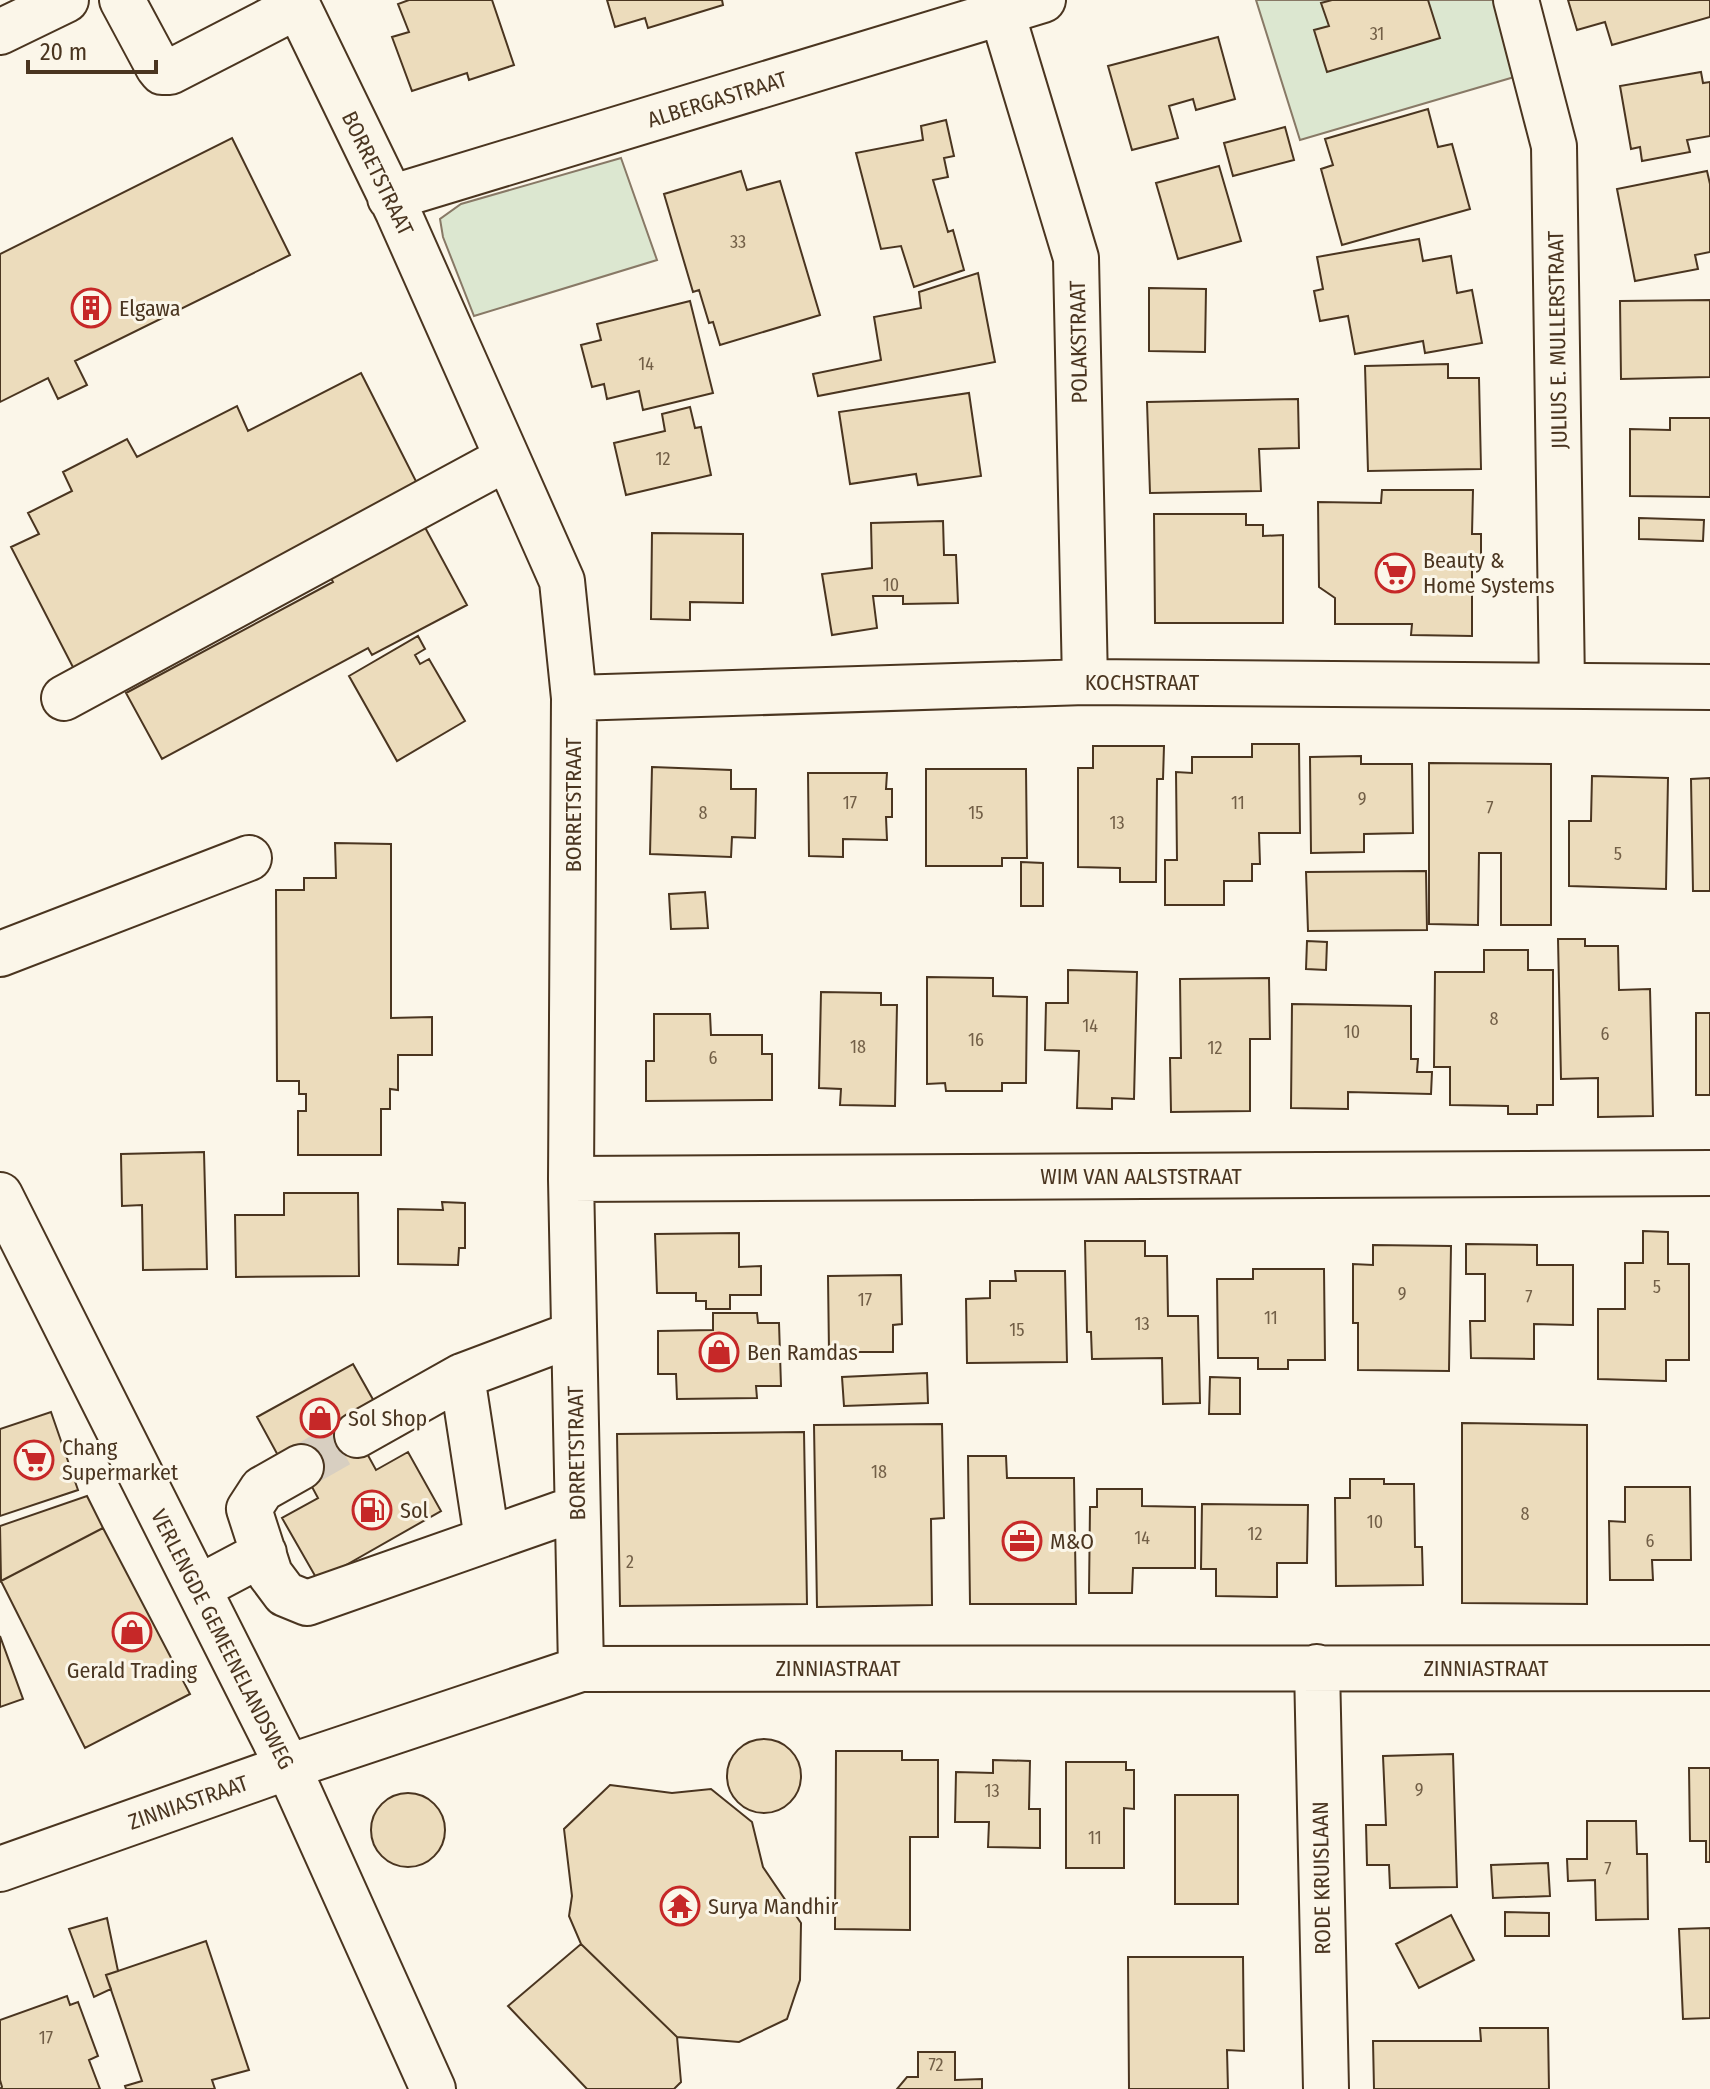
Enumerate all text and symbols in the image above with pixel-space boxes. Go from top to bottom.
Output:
house number: 31 [1370,23,1384,45]
scale bar [28,24,156,74]
text: 20 m [40,38,87,66]
street label: ALBERGASTRAAT [644,65,791,134]
street label: BORRETSTRAAT [336,107,420,240]
street label: JULIUS E. MULLERSTRAAT [1542,230,1573,449]
house number: 33 [730,231,746,253]
street label: POLAKSTRAAT [1064,280,1093,404]
building icon: Elgawa [70,287,112,329]
place label: Elgawa [119,295,180,322]
house number: 14 [638,353,654,375]
house number: 12 [656,448,671,470]
place label: Beauty & Home Systems [1423,547,1555,599]
supermarket icon: Beauty & Home Systems [1374,552,1416,594]
house number: 10 [883,574,899,596]
street label: KOCHSTRAAT [1085,669,1200,696]
street label: BORRETSTRAAT [560,737,587,872]
house number: 9 [1358,788,1366,810]
house number: 17 [843,792,857,814]
house number: 11 [1231,792,1245,814]
house number: 7 [1486,797,1494,819]
house number: 8 [699,802,708,824]
house number: 15 [968,802,984,824]
house number: 13 [1109,812,1125,834]
house number: 5 [1614,843,1622,865]
house number: 8 [1490,1008,1499,1030]
house number: 14 [1082,1015,1098,1037]
house number: 10 [1344,1021,1360,1043]
house number: 6 [1601,1023,1610,1045]
house number: 16 [968,1029,984,1051]
house number: 18 [850,1036,866,1058]
house number: 12 [1208,1037,1223,1059]
house number: 6 [709,1047,718,1069]
street label: WIM VAN AALSTSTRAAT [1040,1163,1243,1190]
house number: 5 [1653,1276,1661,1298]
house number: 9 [1398,1283,1406,1305]
house number: 7 [1525,1286,1533,1308]
house number: 17 [858,1289,872,1311]
house number: 11 [1264,1307,1278,1329]
house number: 13 [1134,1313,1150,1335]
house number: 15 [1009,1319,1025,1341]
shop icon: Ben Ramdas [698,1331,740,1373]
place label: Ben Ramdas [747,1339,858,1366]
street label: BORRETSTRAAT [562,1385,591,1521]
shop icon: Sol Shop [299,1397,341,1439]
place label: Sol Shop [348,1405,427,1432]
place label: Chang Supermarket [62,1434,179,1486]
supermarket icon: Chang Supermarket [13,1439,55,1481]
house number: 18 [871,1461,887,1483]
fuel station icon: Sol [351,1489,393,1531]
place label: Sol [400,1497,428,1524]
house number: 8 [1521,1503,1530,1525]
street label: VERLENGDE GEMEENELANDSWEG [145,1505,300,1774]
house number: 10 [1367,1511,1383,1533]
office icon: M&O [1001,1520,1043,1562]
house number: 12 [1248,1523,1263,1545]
house number: 14 [1134,1527,1150,1549]
place label: M&O [1050,1528,1094,1555]
house number: 6 [1646,1530,1655,1552]
house number: 2 [626,1551,634,1573]
shop icon: Gerald Trading [111,1611,153,1653]
street label: ZINNIASTRAAT [775,1655,901,1682]
street label: ZINNIASTRAAT [1423,1655,1549,1682]
place label: Gerald Trading [67,1657,198,1684]
street label: ZINNIASTRAAT [125,1769,252,1836]
house number: 9 [1415,1779,1423,1801]
house number: 13 [984,1780,1000,1802]
street label: RODE KRUISLAAN [1307,1801,1336,1955]
house number: 11 [1088,1827,1102,1849]
house number: 7 [1604,1858,1612,1880]
temple icon: Surya Mandhir [659,1885,701,1927]
place label: Surya Mandhir [708,1893,838,1920]
house number: 17 [39,2027,53,2049]
house number: 72 [928,2054,944,2076]

